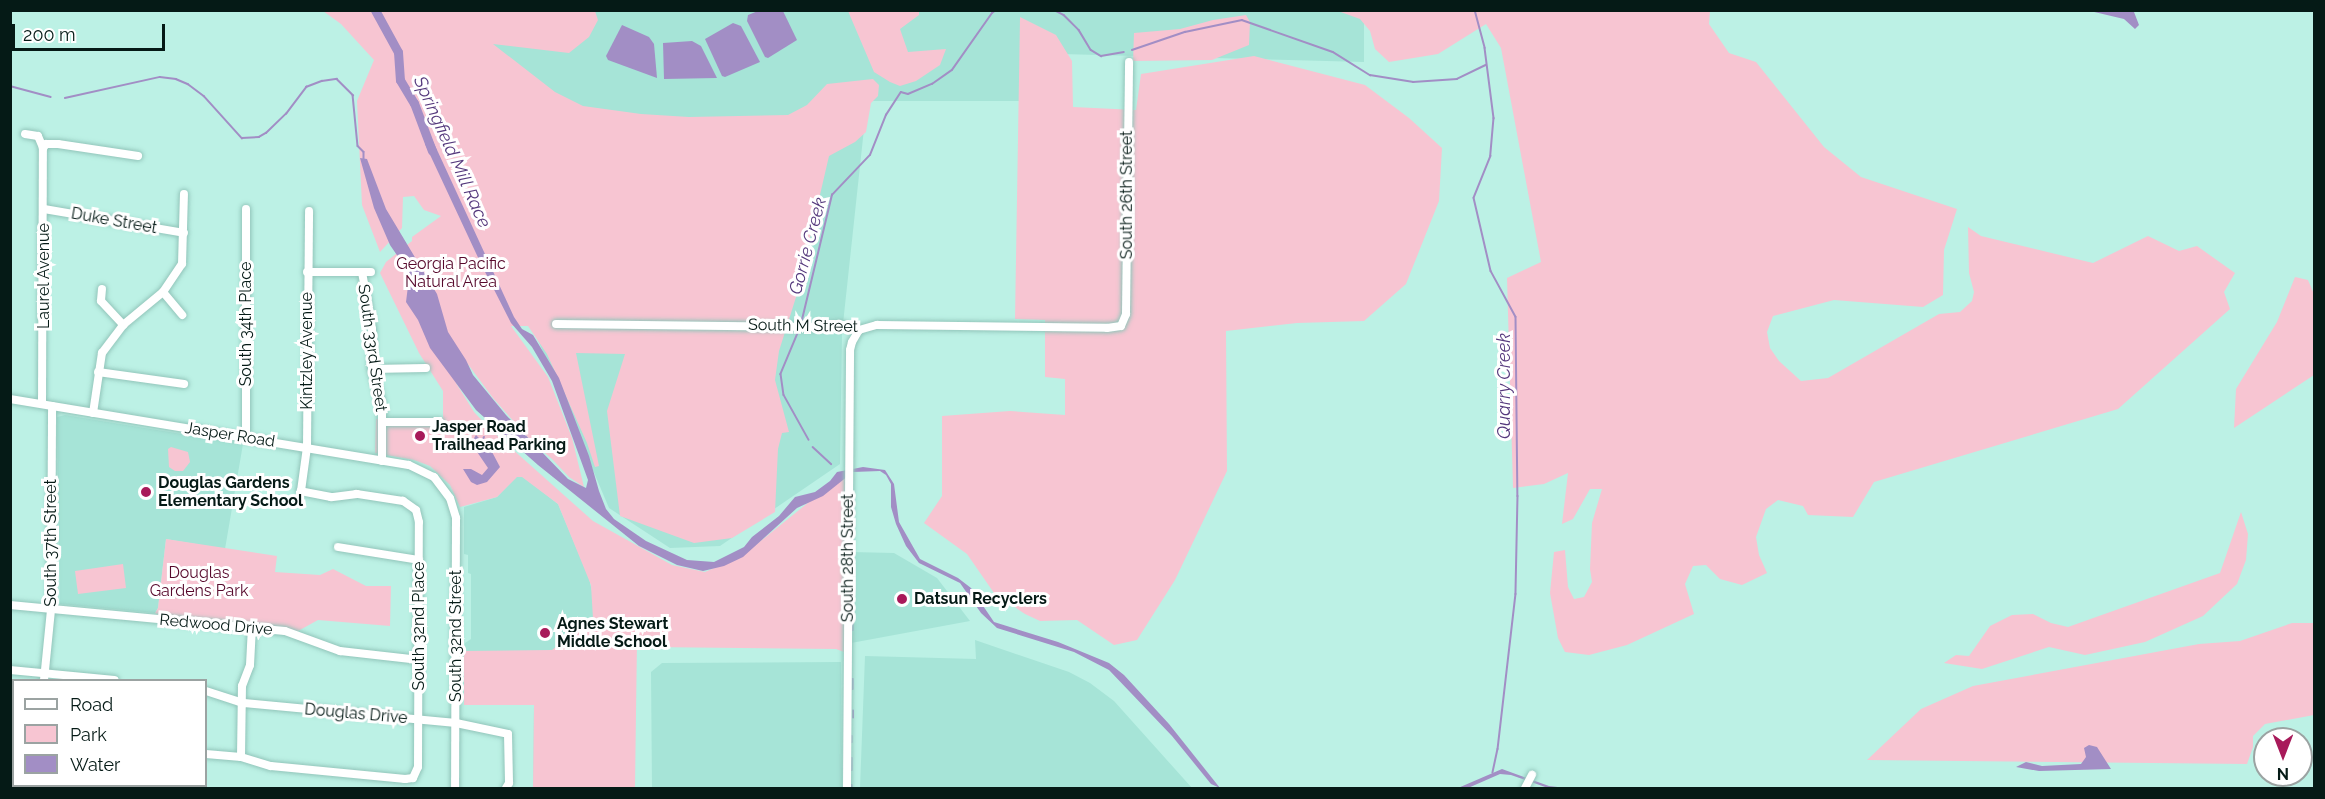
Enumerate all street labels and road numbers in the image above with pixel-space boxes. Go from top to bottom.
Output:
street label: South 26th Street [1117,131,1137,259]
street label: Duke Street [70,204,158,238]
street label: Laurel Avenue [34,223,54,329]
street label: South 34th Place [236,262,256,386]
street label: South 33rd Street [354,283,390,413]
street label: Kintzley Avenue [297,292,317,410]
street label: South M Street [748,315,858,337]
street label: Jasper Road [183,418,277,452]
street label: South 37th Street [41,479,61,607]
street label: South 28th Street [838,494,858,622]
street label: South 32nd Place [409,562,429,690]
street label: South 32nd Street [446,570,466,702]
street label: Redwood Drive [159,610,273,640]
street label: Douglas Drive [304,700,408,728]

